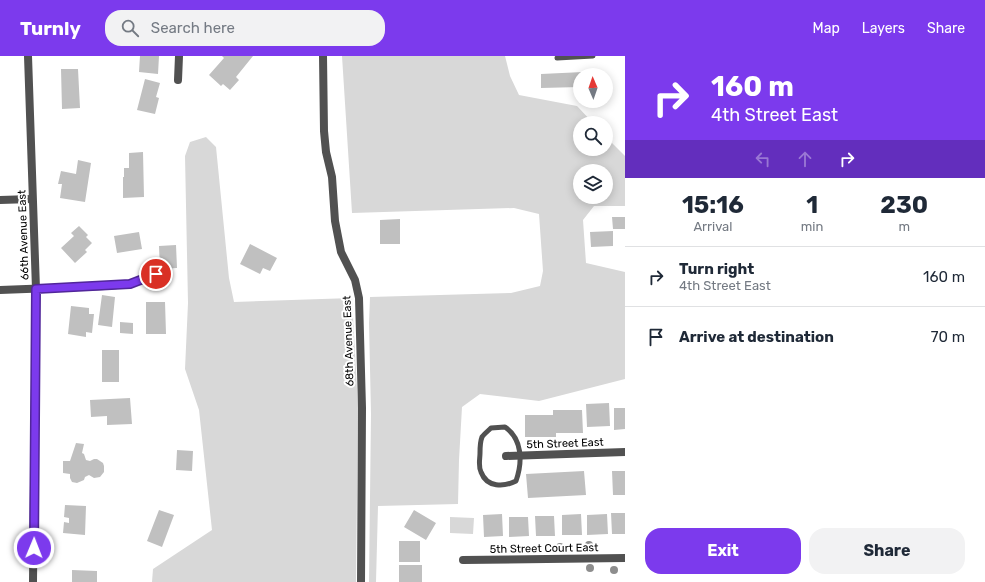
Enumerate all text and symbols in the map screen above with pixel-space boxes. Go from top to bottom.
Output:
search box [105,10,385,46]
text: Turnly [20,17,81,40]
icon: search [119,17,141,39]
text: Search here [151,19,235,37]
text: Map [813,20,840,37]
text: Layers [862,20,905,37]
text: Share [927,20,965,37]
north arrow [573,68,613,108]
map controls [573,68,613,204]
text: 160 m [711,70,794,103]
icon: right [645,72,697,124]
text: 4th Street East [711,104,838,126]
button: search [573,116,613,156]
icon: left [752,148,774,170]
icon: ahead [794,148,816,170]
icon: right [836,148,858,170]
button: layers [573,164,613,204]
street label: 66th Avenue East [15,189,32,280]
text: 15:16 [682,191,744,219]
text: 1 [806,191,818,219]
text: 230 [880,191,928,219]
text: Arrival [693,219,732,234]
text: min [801,219,823,234]
text: m [898,219,910,234]
pin [139,257,173,291]
text: Turn right [679,260,754,278]
icon: arrive [145,263,167,285]
icon: right [645,266,667,288]
text: 160 m [923,268,965,286]
text: 4th Street East [679,278,771,293]
street label: 68th Avenue East [340,295,357,387]
icon: arrive [645,326,667,348]
text: Arrive at destination [679,328,834,346]
text: 70 m [931,328,965,346]
street label: 5th Street East [526,436,605,451]
position arrow [13,527,55,569]
button: Exit [645,528,801,574]
button: Share [809,528,965,574]
street label: 5th Street Court East [489,541,599,556]

